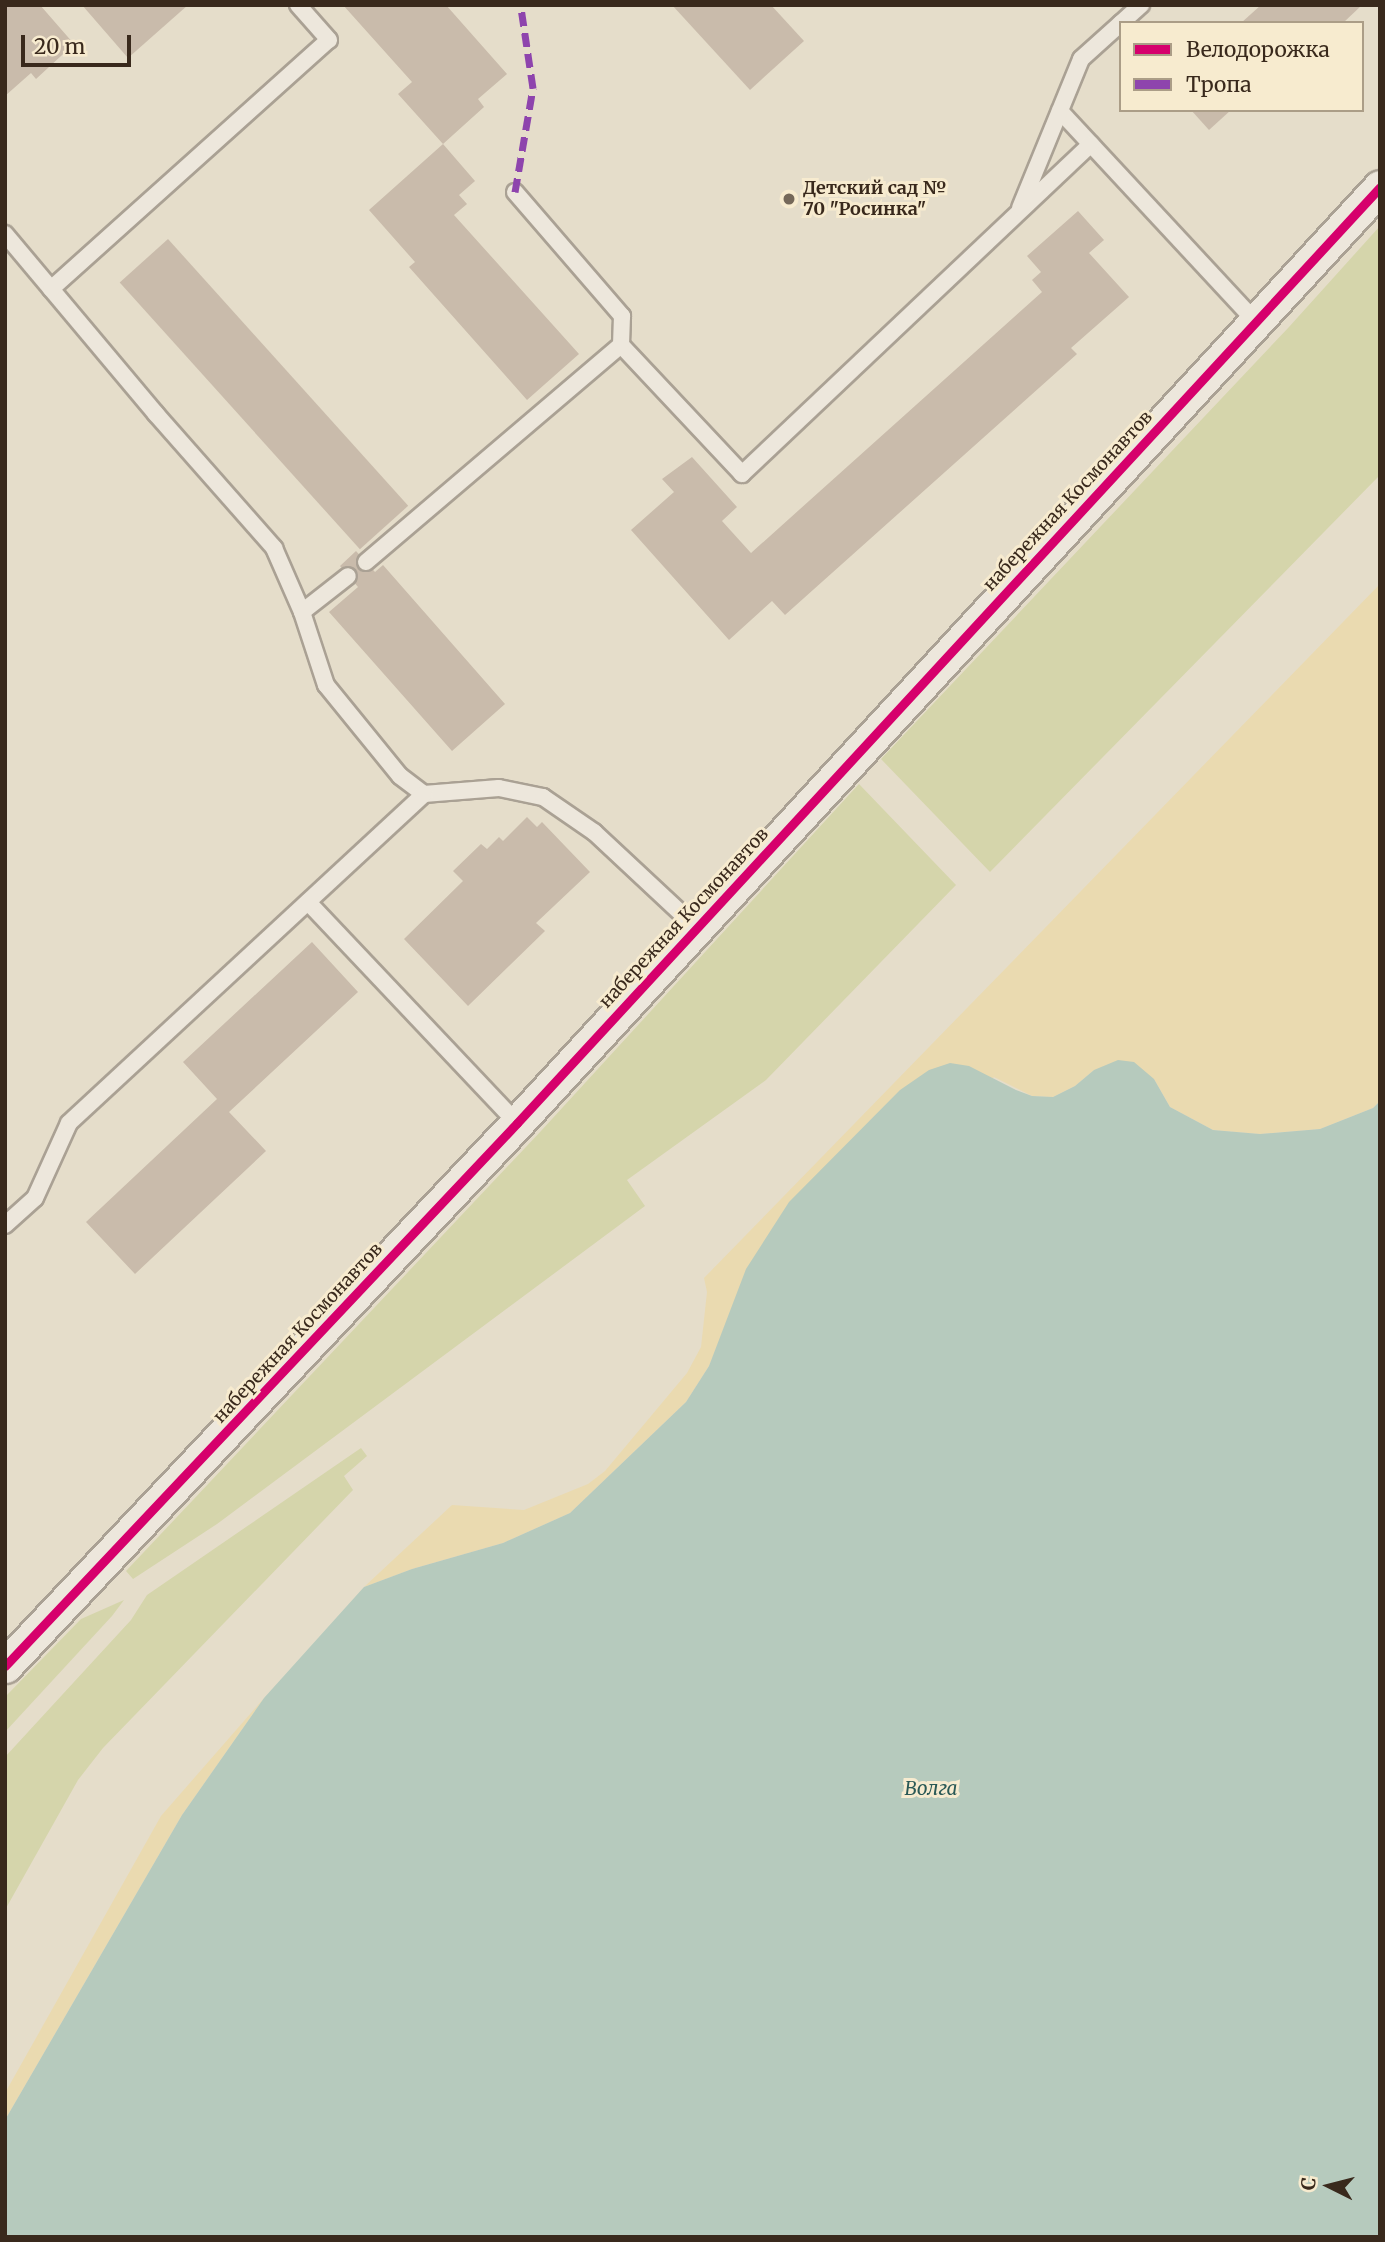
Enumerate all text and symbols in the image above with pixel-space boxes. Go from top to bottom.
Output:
scale bar [24,21,135,65]
legend [1119,21,1364,112]
text: 20 m [34,33,85,60]
text: Велодорожка [1186,36,1330,63]
text: Тропа [1186,71,1251,98]
place label: Детский сад № 70 "Росинка" [803,178,947,220]
marker: Детский сад № 70 "Росинка" [781,191,797,207]
street label: набережная Космонавтов [979,407,1157,595]
street label: набережная Космонавтов [595,824,773,1012]
street label: набережная Космонавтов [209,1239,387,1427]
water label: Волга [904,1778,958,1800]
north arrow [1294,2151,1364,2221]
text: С [1296,2176,1321,2191]

